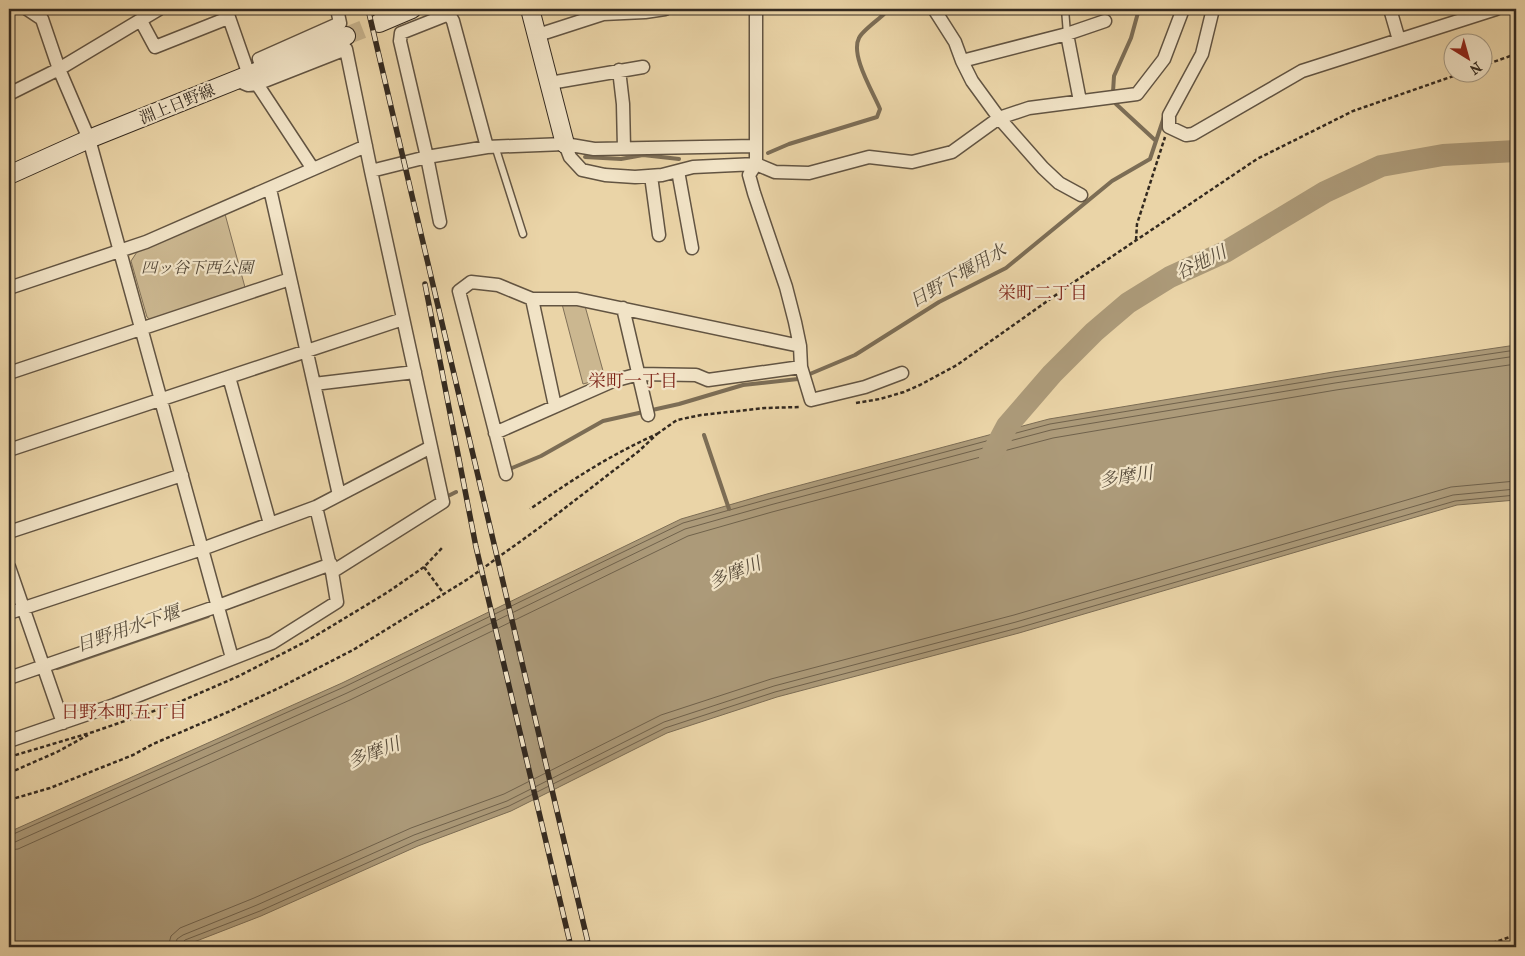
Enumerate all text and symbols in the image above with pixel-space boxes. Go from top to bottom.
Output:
north arrow [1442,32,1492,82]
text: N [1466,58,1485,78]
street label: 淵上日野線 [136,80,218,128]
water label: 日野下堰用水 [906,239,1012,312]
water label: 谷地川 [1172,241,1232,284]
park label: 四ッ谷下西公園 [141,258,256,277]
district label: 栄町二丁目 [998,283,1088,304]
district label: 栄町一丁目 [588,371,678,392]
water label: 多摩川 [1098,462,1156,492]
water label: 多摩川 [706,552,766,593]
water label: 日野用水下堰 [74,601,185,657]
district label: 日野本町五丁目 [61,702,187,723]
water label: 多摩川 [345,733,405,772]

